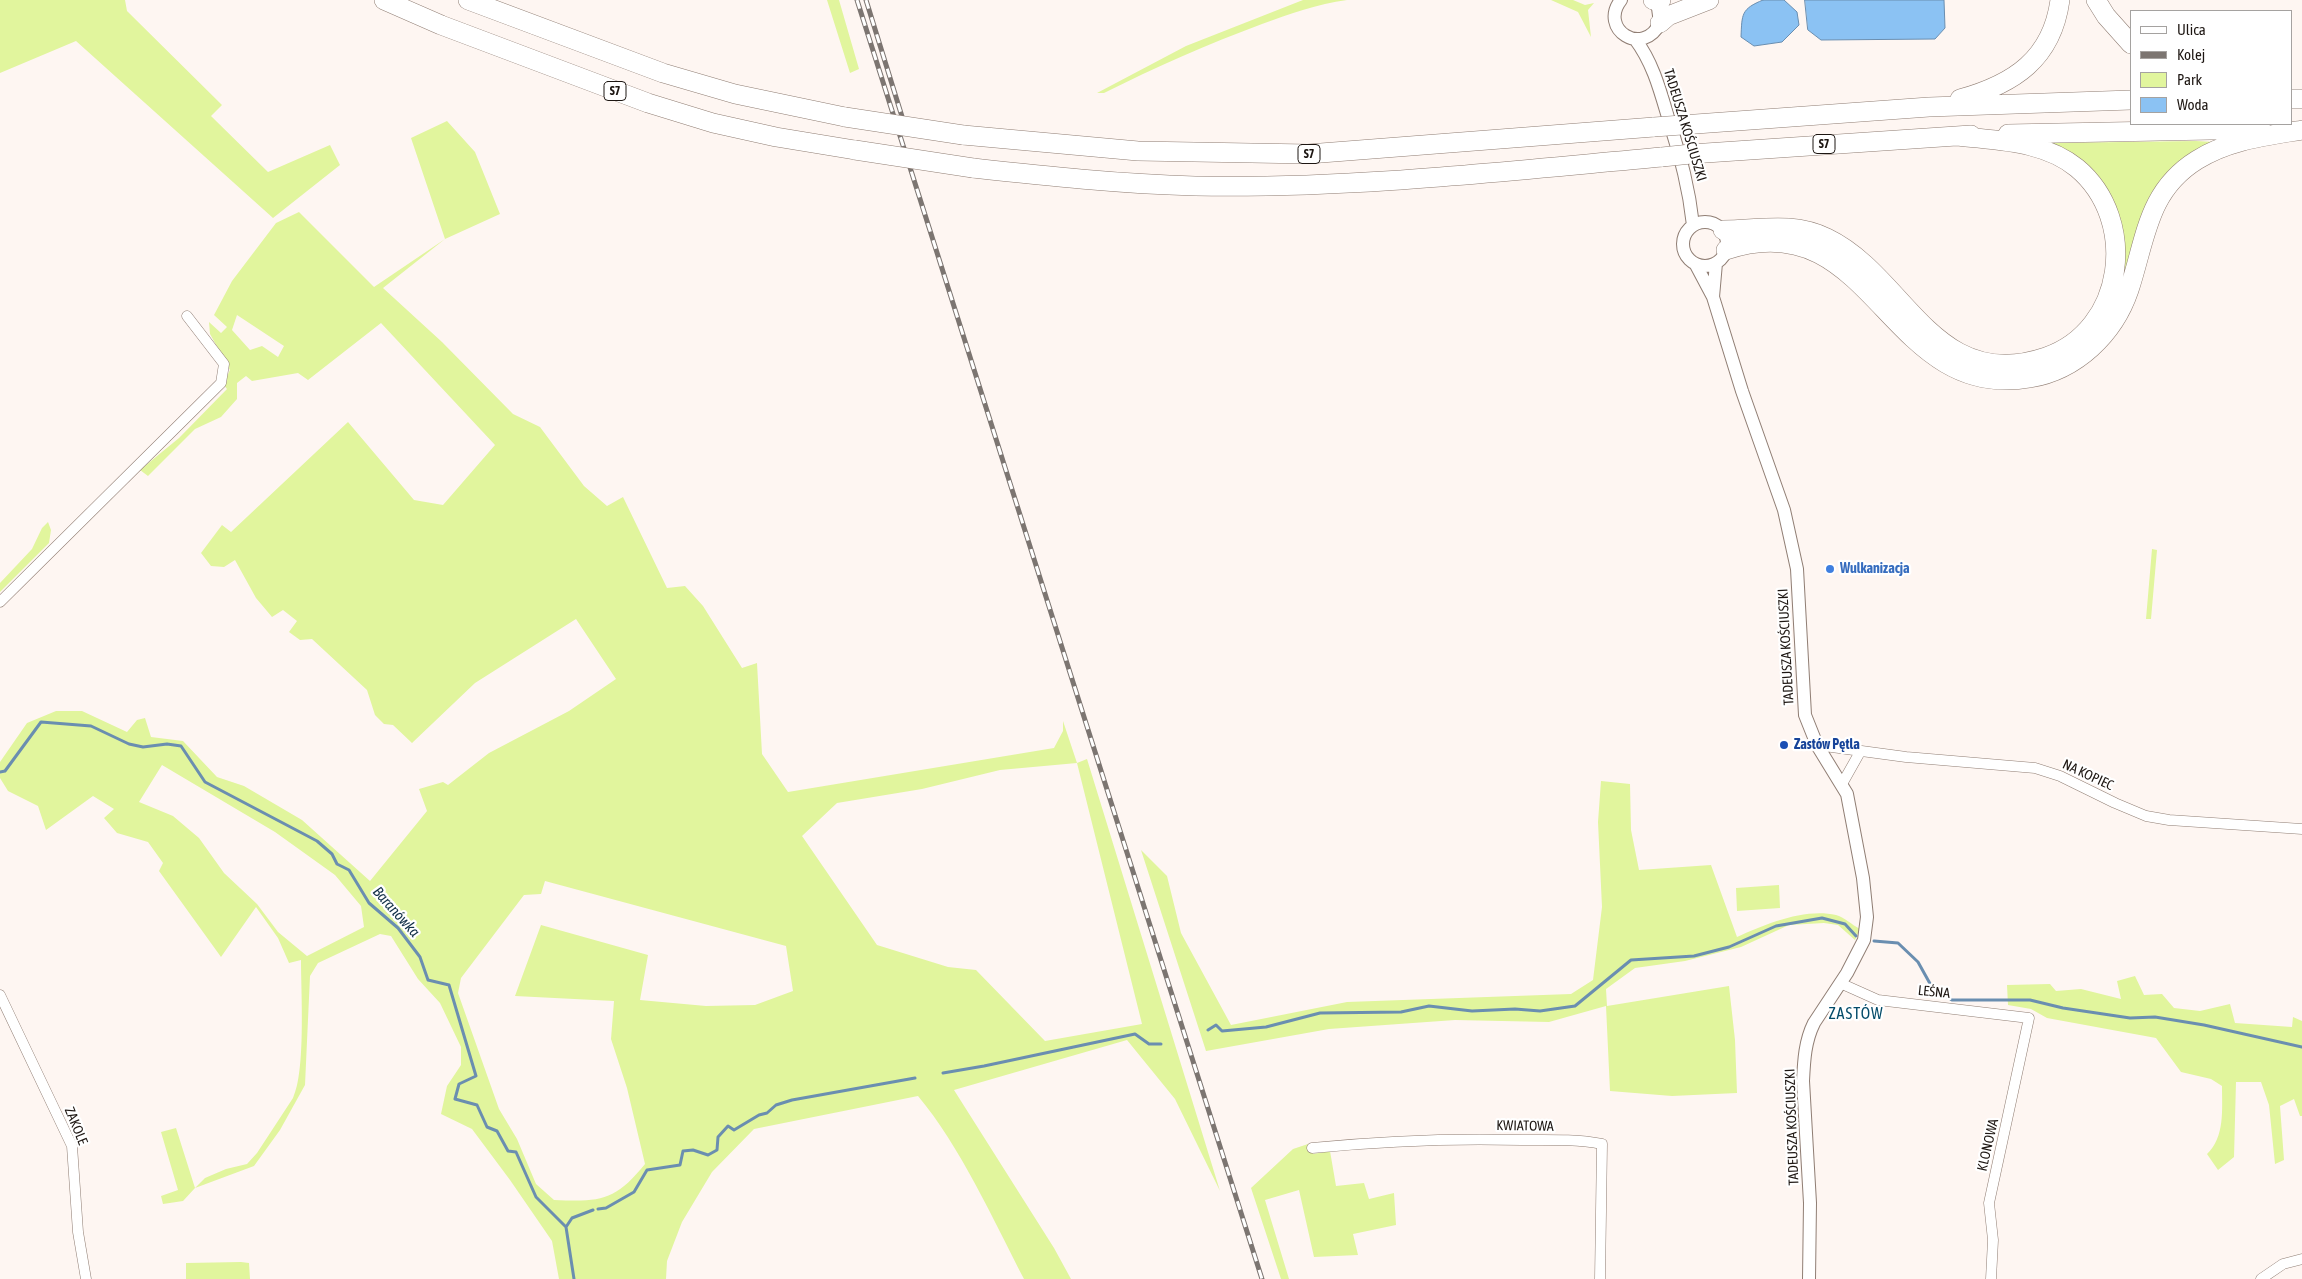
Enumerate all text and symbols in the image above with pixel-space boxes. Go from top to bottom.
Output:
legend [2130,10,2292,125]
text: Ulica [2177,21,2206,38]
text: Kolej [2177,46,2205,63]
street label: TADEUSZA KOŚCIUSZKI [1660,67,1710,183]
text: Park [2177,71,2202,88]
road number: S7 [604,82,626,100]
text: Woda [2177,96,2209,113]
road number: S7 [1813,134,1835,154]
road number: S7 [1298,144,1320,164]
place label: Wulkanizacja [1840,561,1910,577]
marker: Wulkanizacja [1824,563,1836,575]
street label: TADEUSZA KOŚCIUSZKI [1775,588,1797,706]
place label: Zastów Pętla [1794,737,1860,753]
marker: Zastów Pętla [1778,739,1790,751]
street label: NA KOPIEC [2060,756,2116,794]
water label: Baranówka [369,883,423,941]
street label: LEŚNA [1917,982,1951,1002]
district label: ZASTÓW [1828,1004,1884,1024]
street label: TADEUSZA KOŚCIUSZKI [1782,1068,1802,1186]
street label: ZAKOLE [61,1105,91,1147]
street label: KWIATOWA [1496,1117,1554,1135]
street label: KLONOWA [1974,1117,2002,1173]

